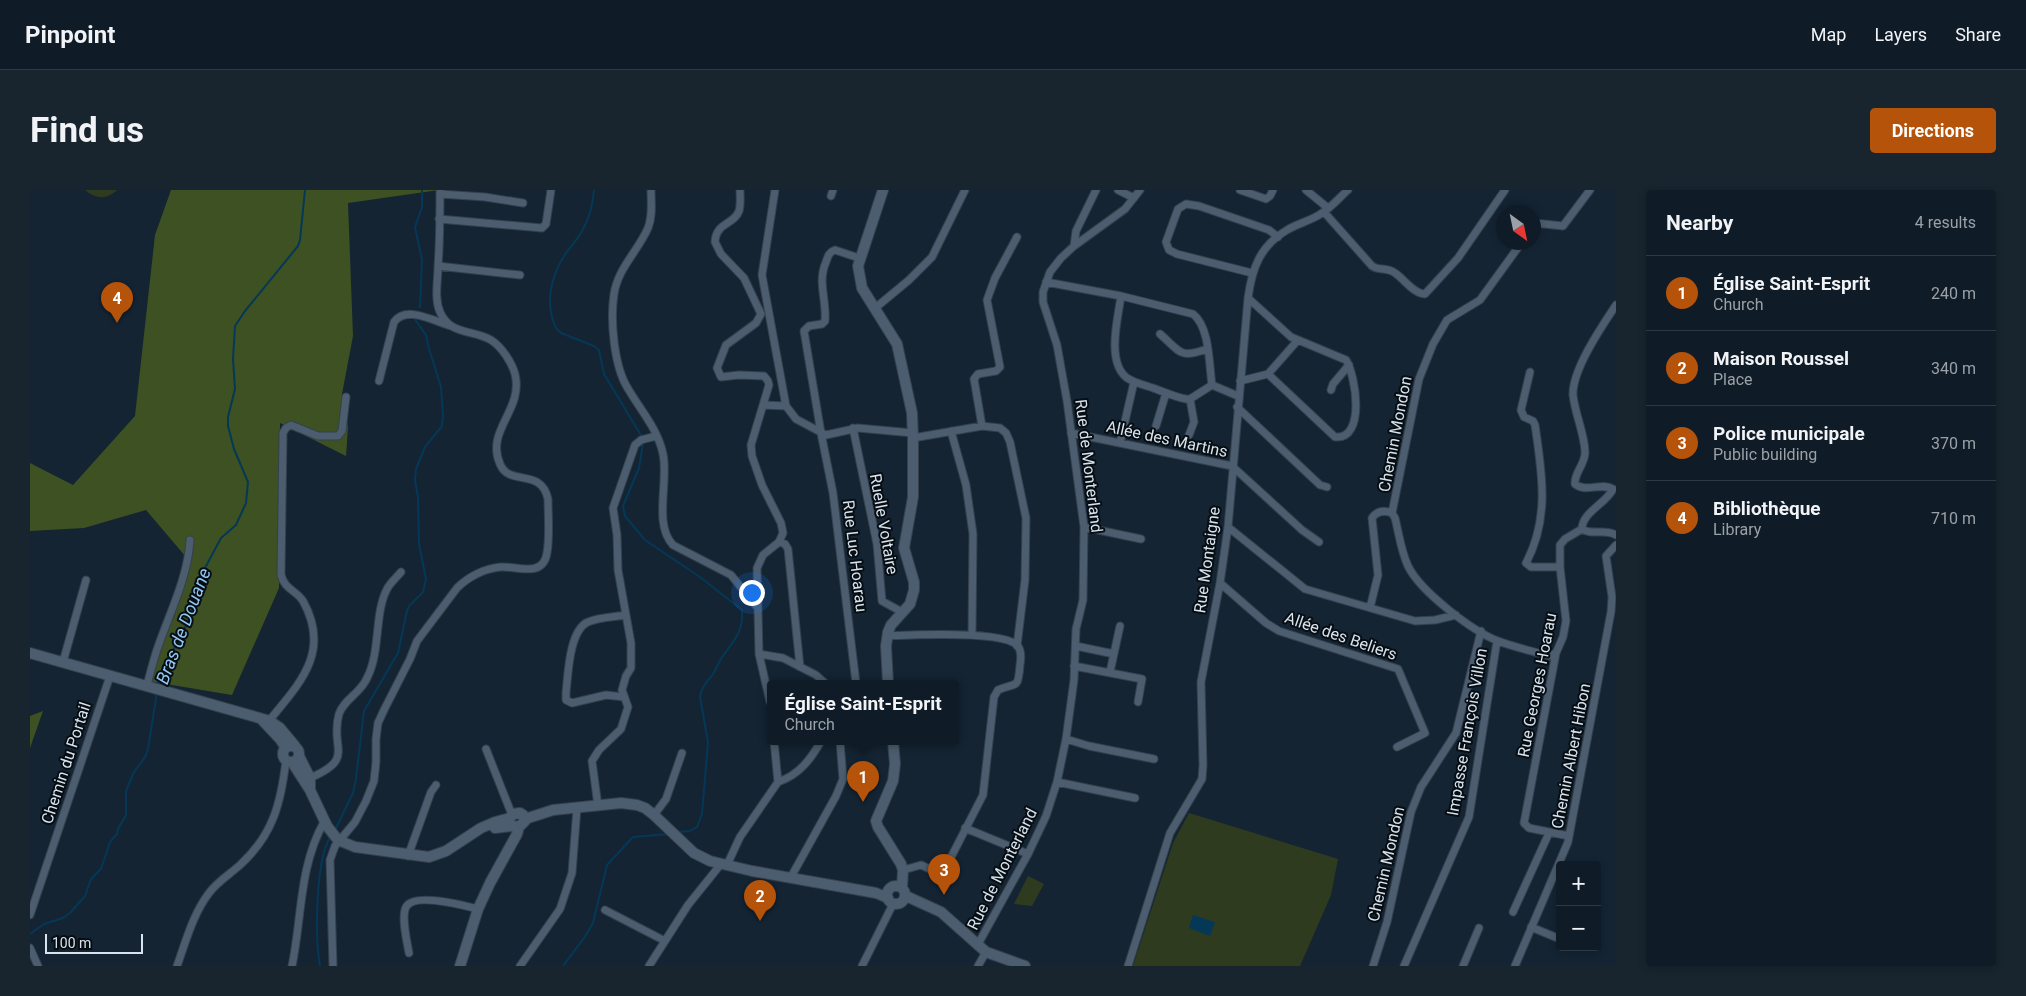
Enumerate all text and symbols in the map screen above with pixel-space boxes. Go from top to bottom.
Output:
text: Pinpoint [25,21,115,49]
text: Map [1811,24,1846,45]
text: Layers [1874,24,1927,45]
text: Share [1955,24,2001,45]
button: Directions [1870,108,1996,153]
text: Find us [30,110,144,151]
north arrow [1496,205,1541,250]
text: Nearby [1666,211,1733,235]
text: 4 results [1915,213,1976,232]
text: Église Saint-Esprit [1713,272,1870,295]
pin: 4 [101,282,133,323]
text: 1 [1677,284,1687,303]
text: 240 m [1931,284,1976,303]
text: Church [1713,295,1764,314]
text: Maison Roussel [1713,347,1849,370]
text: 2 [1677,359,1687,378]
text: 340 m [1931,359,1976,378]
text: Place [1713,370,1753,389]
street label: Chemin Mondon [1374,375,1416,493]
street label: Rue de Monterland [1071,398,1107,534]
street label: Allée des Martins [1105,417,1229,461]
text: Police municipale [1713,422,1865,445]
text: 3 [1677,434,1687,453]
text: 370 m [1931,434,1976,453]
text: Public building [1713,445,1817,464]
street label: Ruelle Voltaire [866,472,902,576]
text: Bibliothèque [1713,497,1821,520]
street label: Rue Luc Hoarau [839,499,871,613]
street label: Rue Montaigne [1190,506,1224,614]
text: 4 [1677,509,1687,528]
text: 710 m [1931,509,1976,528]
text: Library [1713,520,1761,539]
water label: Bras de Douane [151,565,215,687]
your location [739,580,765,606]
street label: Allée des Beliers [1282,608,1400,664]
street label: Rue Georges Hoarau [1514,611,1560,759]
street label: Impasse François Villon [1443,647,1491,817]
popup [767,680,959,745]
street label: Chemin Albert Hibon [1548,682,1594,830]
text: Église Saint-Esprit [784,692,942,715]
street label: Chemin du Portail [37,700,95,826]
text: Church [784,715,835,734]
pin: 1 [847,761,879,802]
street label: Rue de Monterland [963,805,1041,933]
street label: Chemin Mondon [1364,805,1408,923]
pin: 3 [928,854,960,895]
map controls [1556,861,1601,951]
button: + [1556,861,1601,906]
pin: 2 [744,880,776,921]
button: − [1556,906,1601,951]
scale bar [45,931,142,954]
text: 100 m [52,935,91,951]

